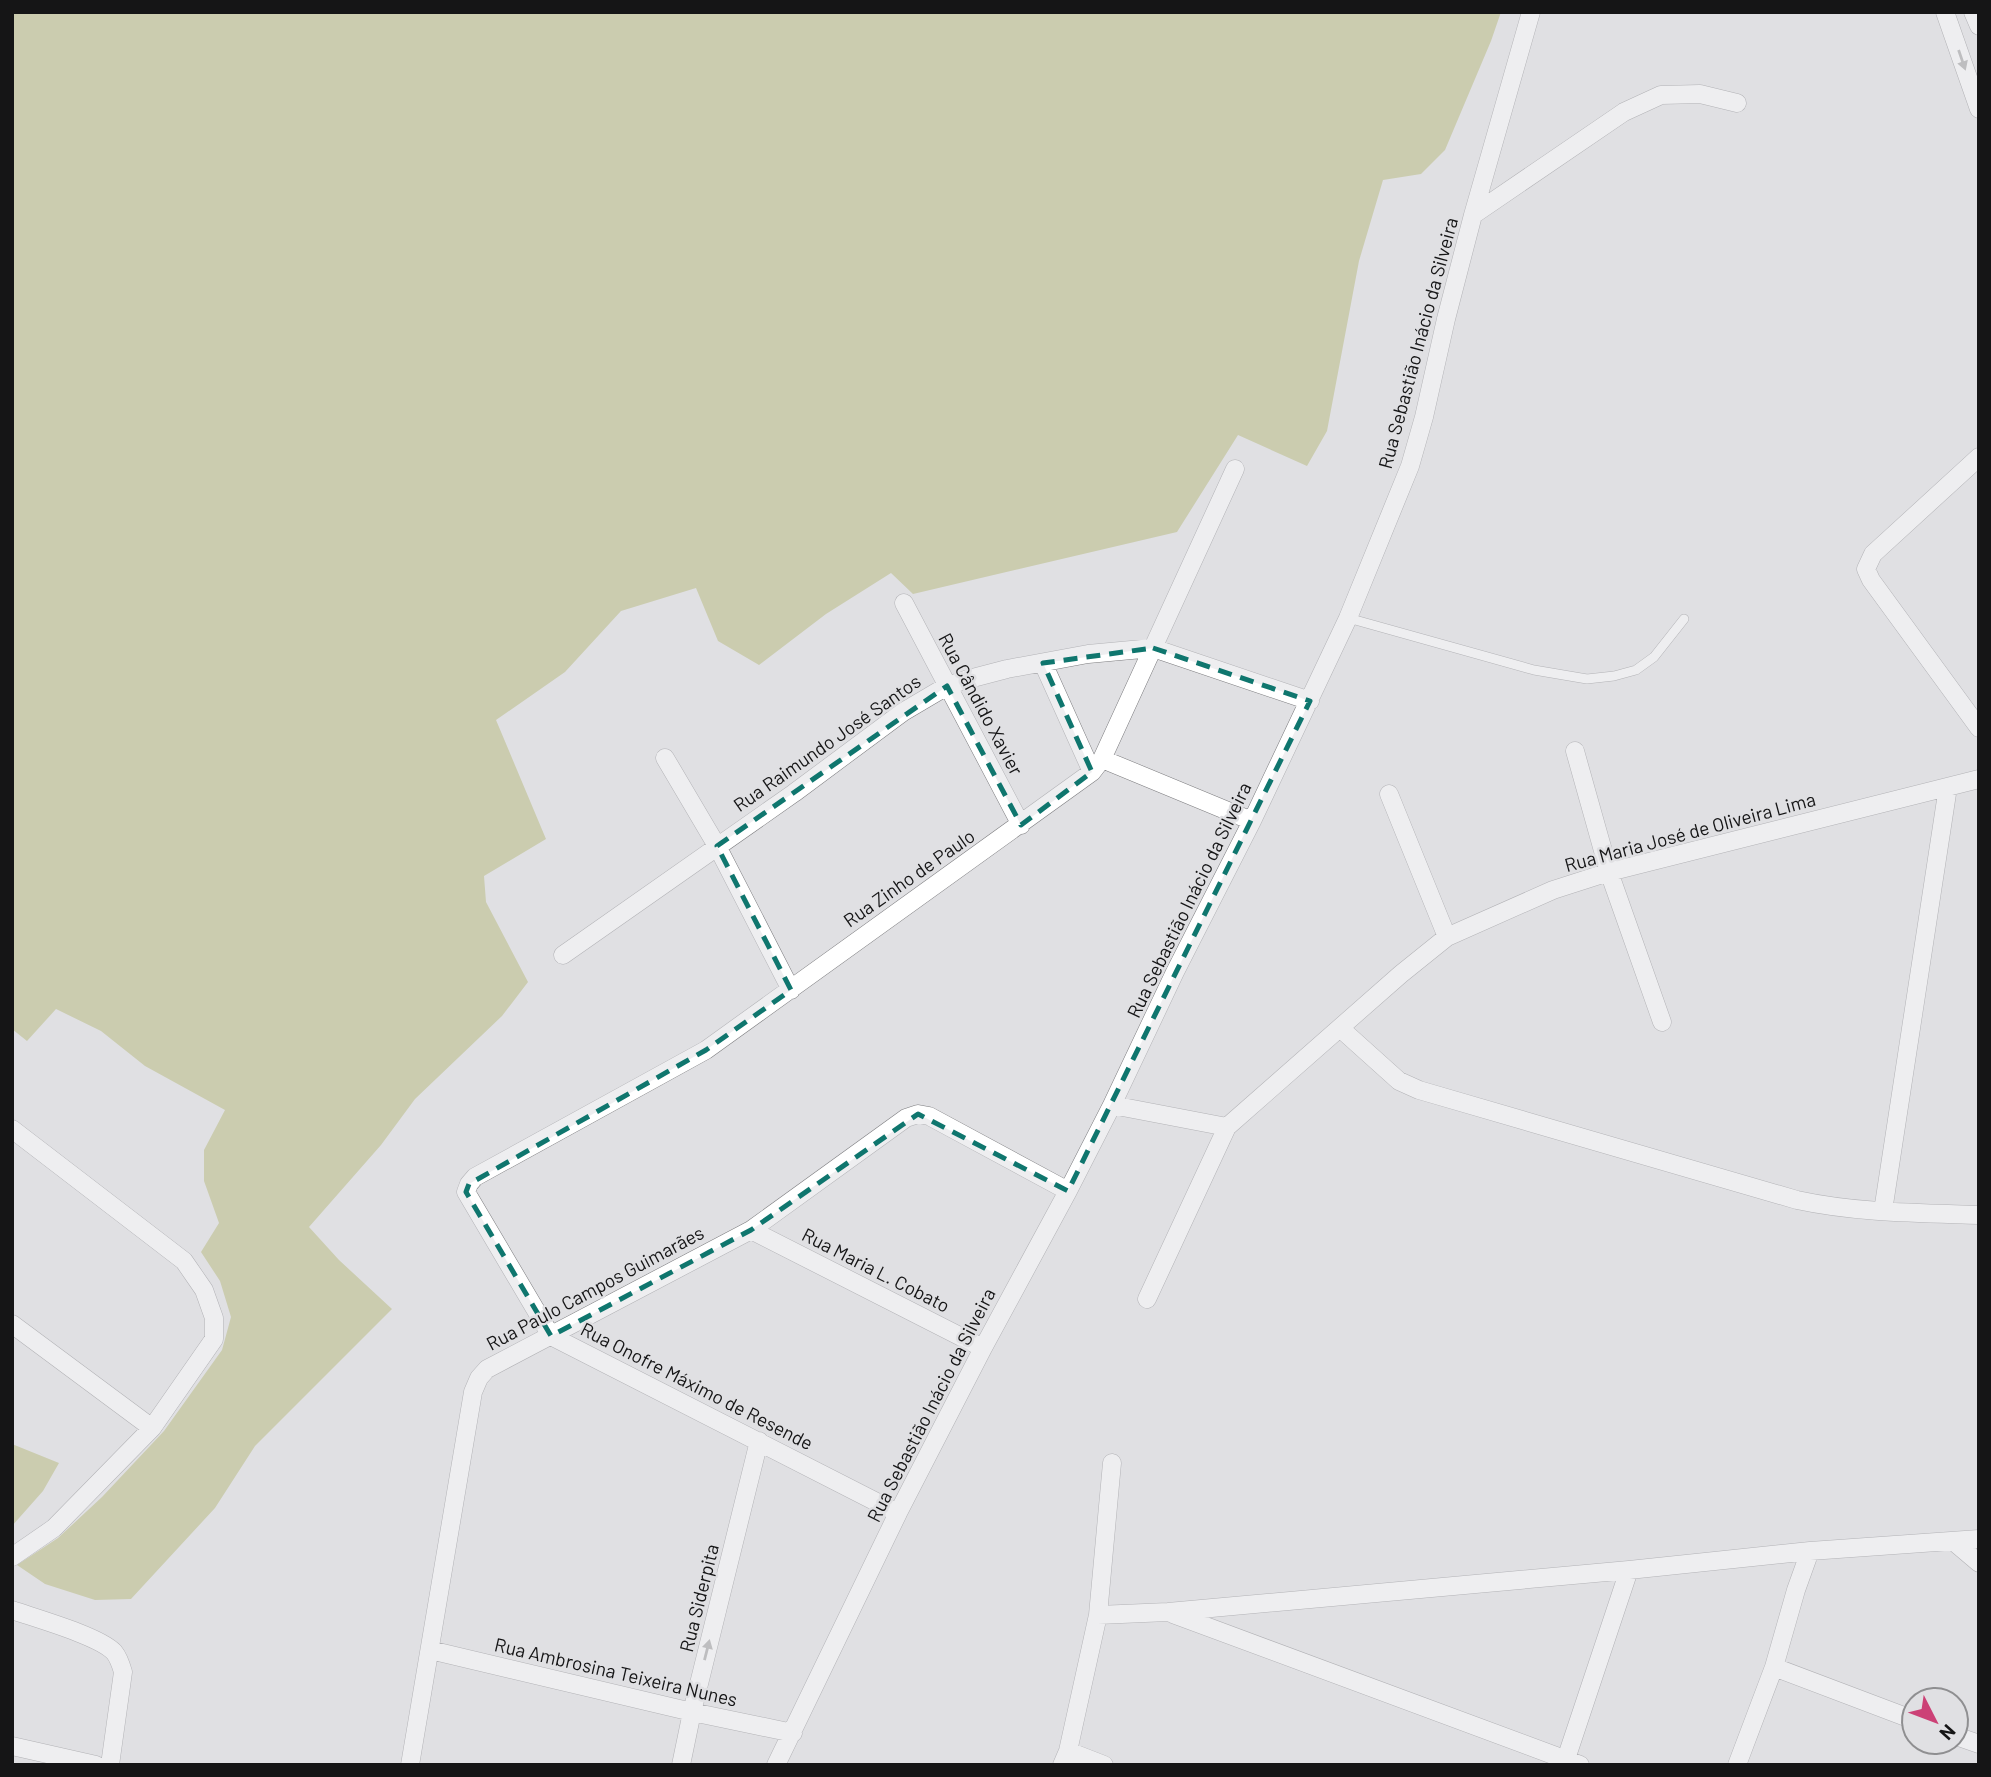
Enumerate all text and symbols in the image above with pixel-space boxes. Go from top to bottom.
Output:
one-way arrow [1957,50,1968,71]
street label: Rua Sebastião Inácio da Silveira [1373,215,1462,471]
street label: Rua Cândido Xavier [934,629,1029,779]
street label: Rua Raimundo José Santos [729,669,925,816]
street label: Rua Sebastião Inácio da Silveira [1121,778,1256,1021]
street label: Rua Maria José de Oliveira Lima [1562,787,1818,876]
street label: Rua Zinho de Paulo [839,824,979,932]
street label: Rua Paulo Campos Guimarães [482,1220,707,1355]
street label: Rua Maria L. Cobato [799,1222,954,1317]
street label: Rua Sebastião Inácio da Silveira [861,1284,1000,1526]
street label: Rua Onofre Máximo de Resende [577,1317,817,1454]
street label: Rua Siderpita [674,1541,723,1654]
street label: Rua Ambrosina Teixeira Nunes [492,1632,740,1711]
one-way arrow [702,1639,713,1661]
north arrow [1900,1686,1970,1756]
text: N [1935,1720,1961,1745]

